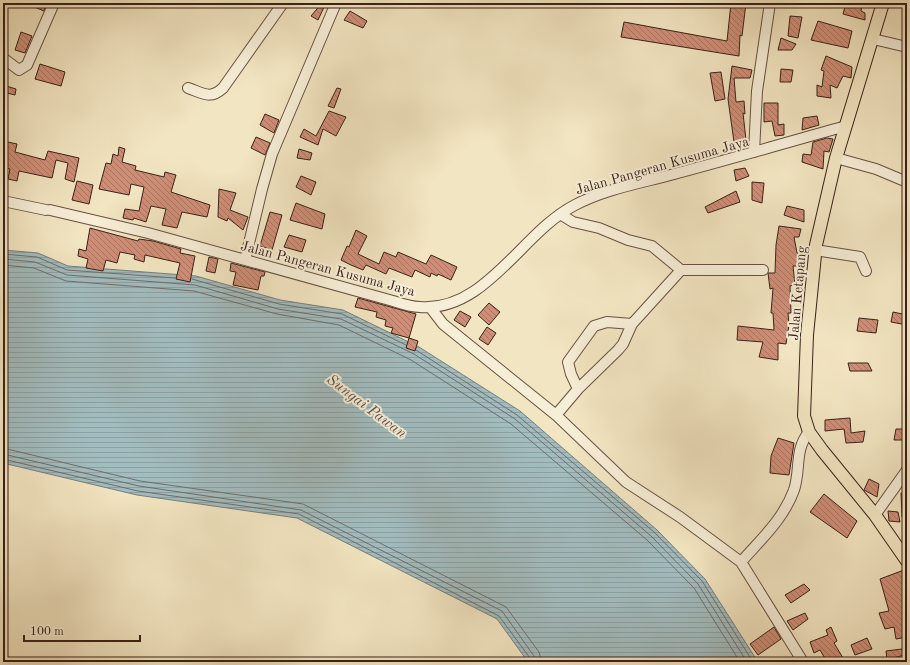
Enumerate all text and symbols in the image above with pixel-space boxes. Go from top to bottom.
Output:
street label: Jalan Pangeran Kusuma Jaya [574,134,751,197]
street label: Jalan Pangeran Kusuma Jaya [239,239,417,299]
street label: Jalan Ketapang [787,245,809,341]
water label: Sungai Pawan [323,372,409,442]
scale bar [24,617,140,643]
text: 100 m [30,626,64,638]

